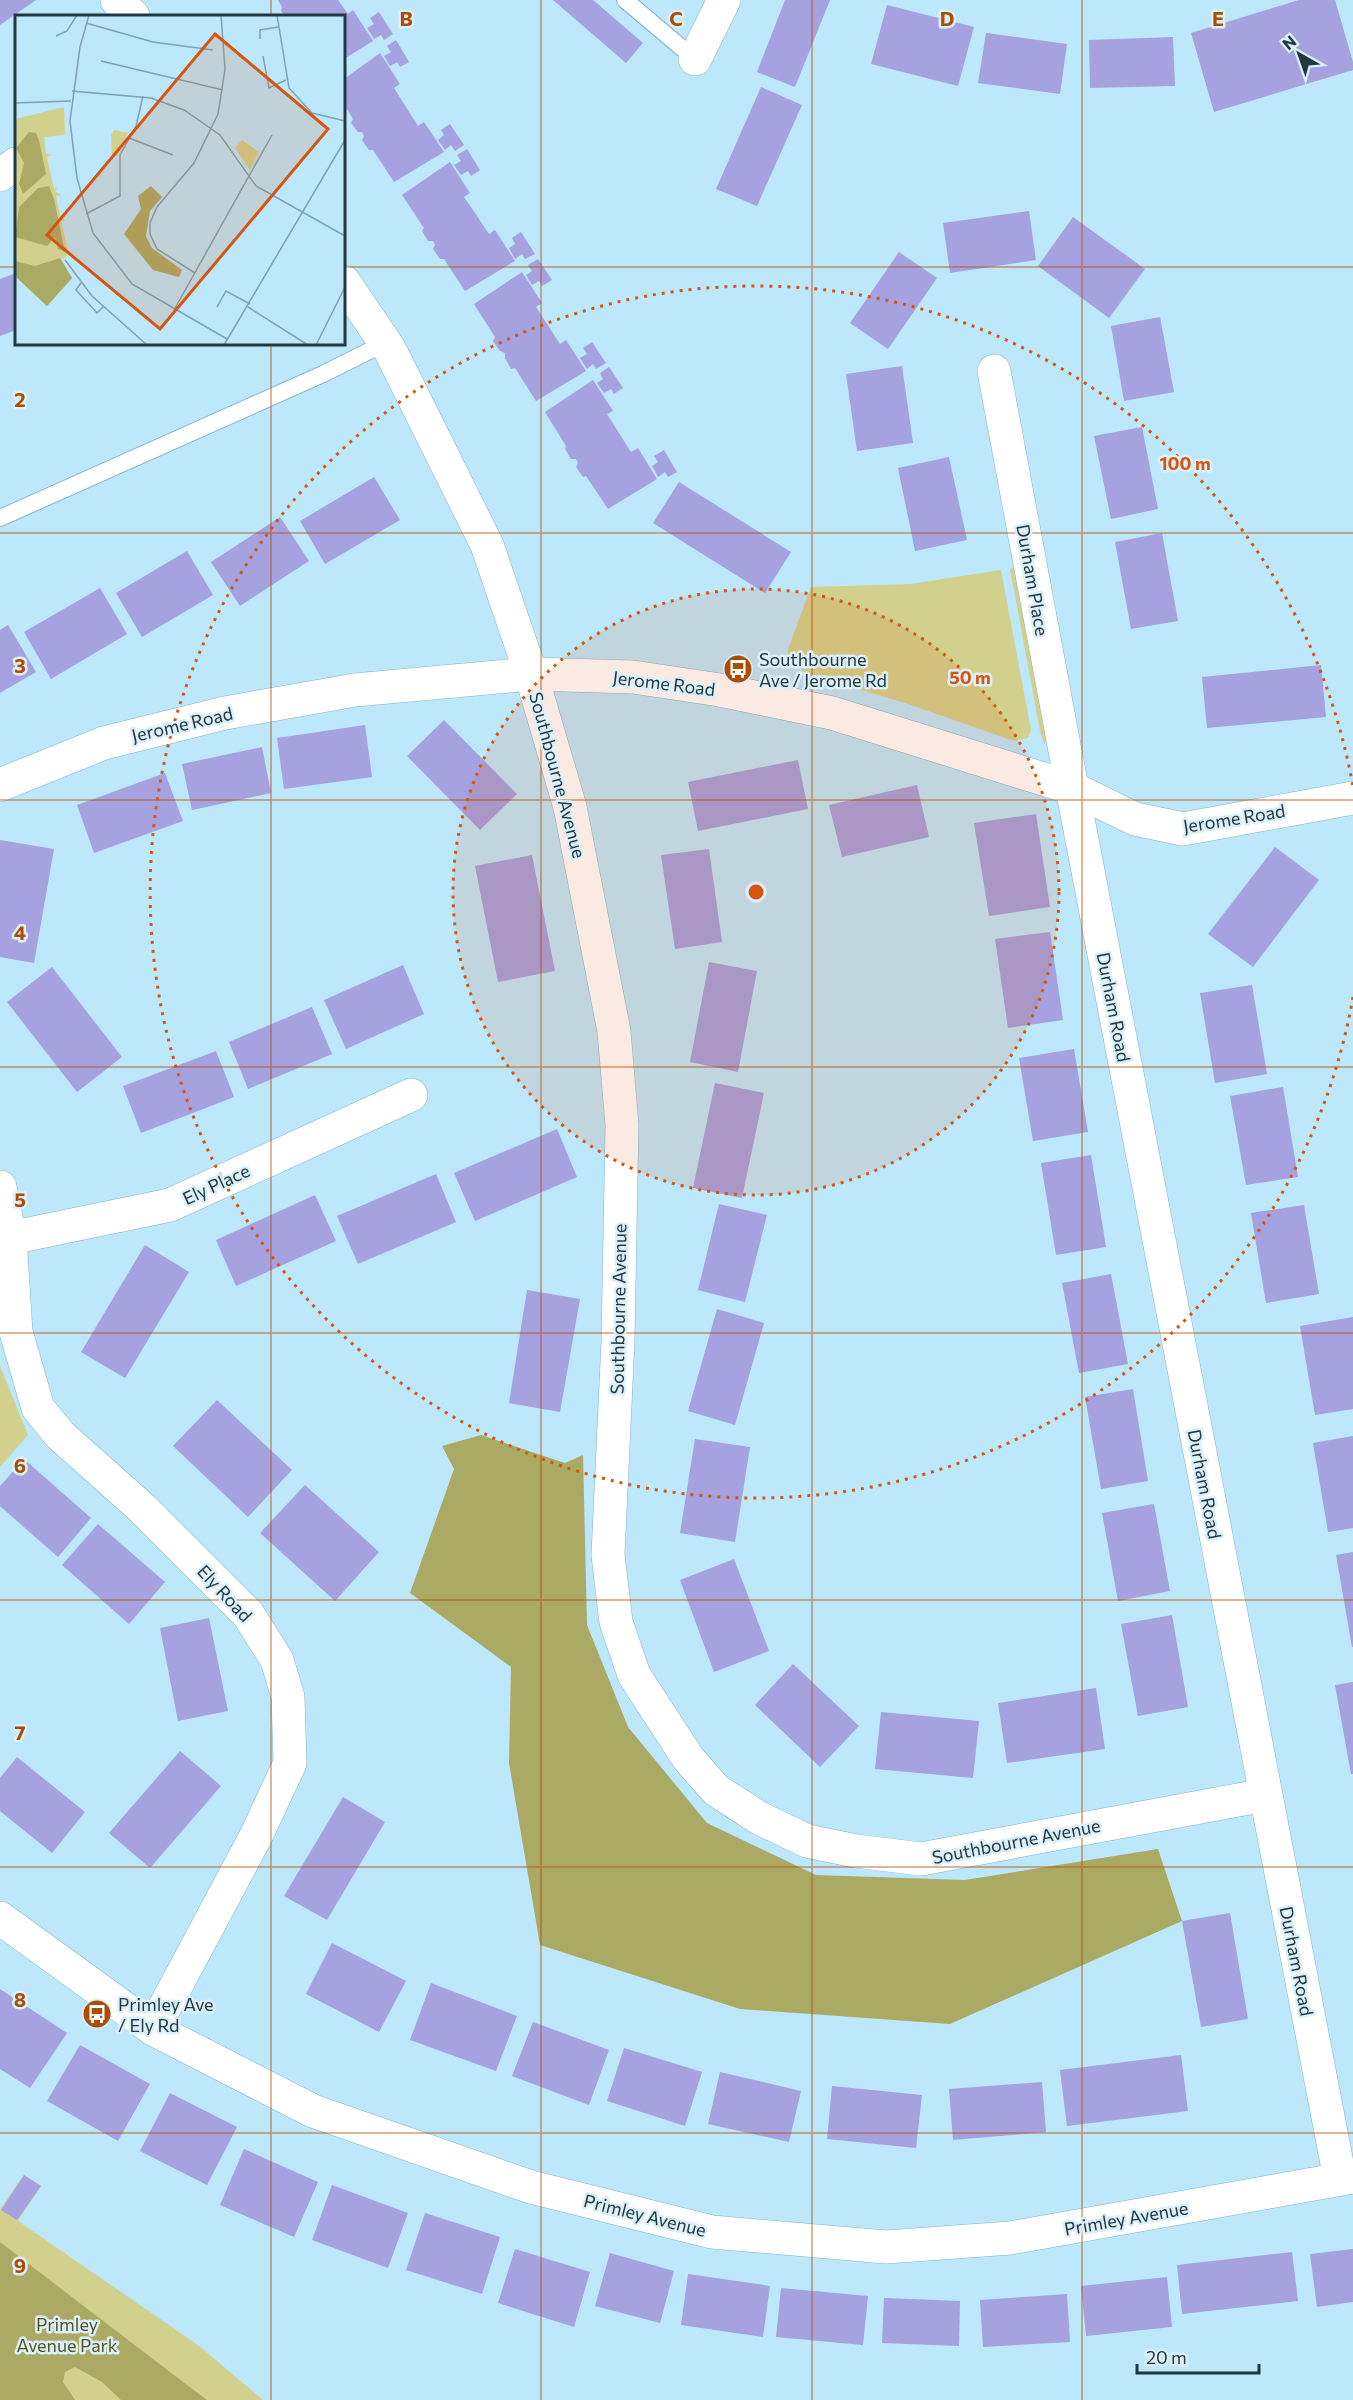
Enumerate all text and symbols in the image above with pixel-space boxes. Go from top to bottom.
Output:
text: B [399,6,413,30]
text: C [669,6,683,30]
text: D [940,6,954,30]
text: E [1212,6,1224,30]
inset map [15,15,345,345]
north arrow [1269,24,1329,84]
text: N [1278,31,1300,53]
text: 2 [14,387,26,411]
text: 100 m [1159,452,1211,474]
street label: Durham Place [1012,522,1054,638]
place label: Southbourne Ave / Jerome Rd [759,648,887,691]
text: 3 [14,653,26,677]
bus stop icon: Southbourne Ave / Jerome Rd [722,653,754,685]
street label: Jerome Road [612,666,716,700]
text: 50 m [949,666,991,688]
street label: Southbourne Avenue [525,690,591,860]
street label: Jerome Road [129,702,235,746]
street label: Jerome Road [1181,799,1287,837]
centre of rings [746,882,766,902]
text: 4 [14,920,26,944]
street label: Durham Road [1093,950,1135,1064]
street label: Ely Place [179,1159,253,1209]
text: 5 [14,1187,26,1211]
street label: Southbourne Avenue [606,1223,630,1395]
street label: Durham Road [1184,1427,1226,1541]
text: 6 [14,1453,26,1477]
street label: Ely Road [193,1560,257,1626]
text: 7 [15,1720,26,1744]
street label: Southbourne Avenue [930,1814,1102,1868]
street label: Durham Road [1276,1904,1318,2018]
text: 8 [14,1987,26,2011]
place label: Primley Ave / Ely Rd [118,1993,214,2036]
bus stop icon: Primley Ave / Ely Rd [81,1998,113,2030]
street label: Primley Avenue [581,2189,709,2241]
street label: Primley Avenue [1062,2196,1190,2240]
text: 9 [14,2253,26,2277]
park label: Primley Avenue Park [16,2313,118,2356]
scale bar [1137,2337,1258,2375]
text: 20 m [1146,2346,1187,2368]

